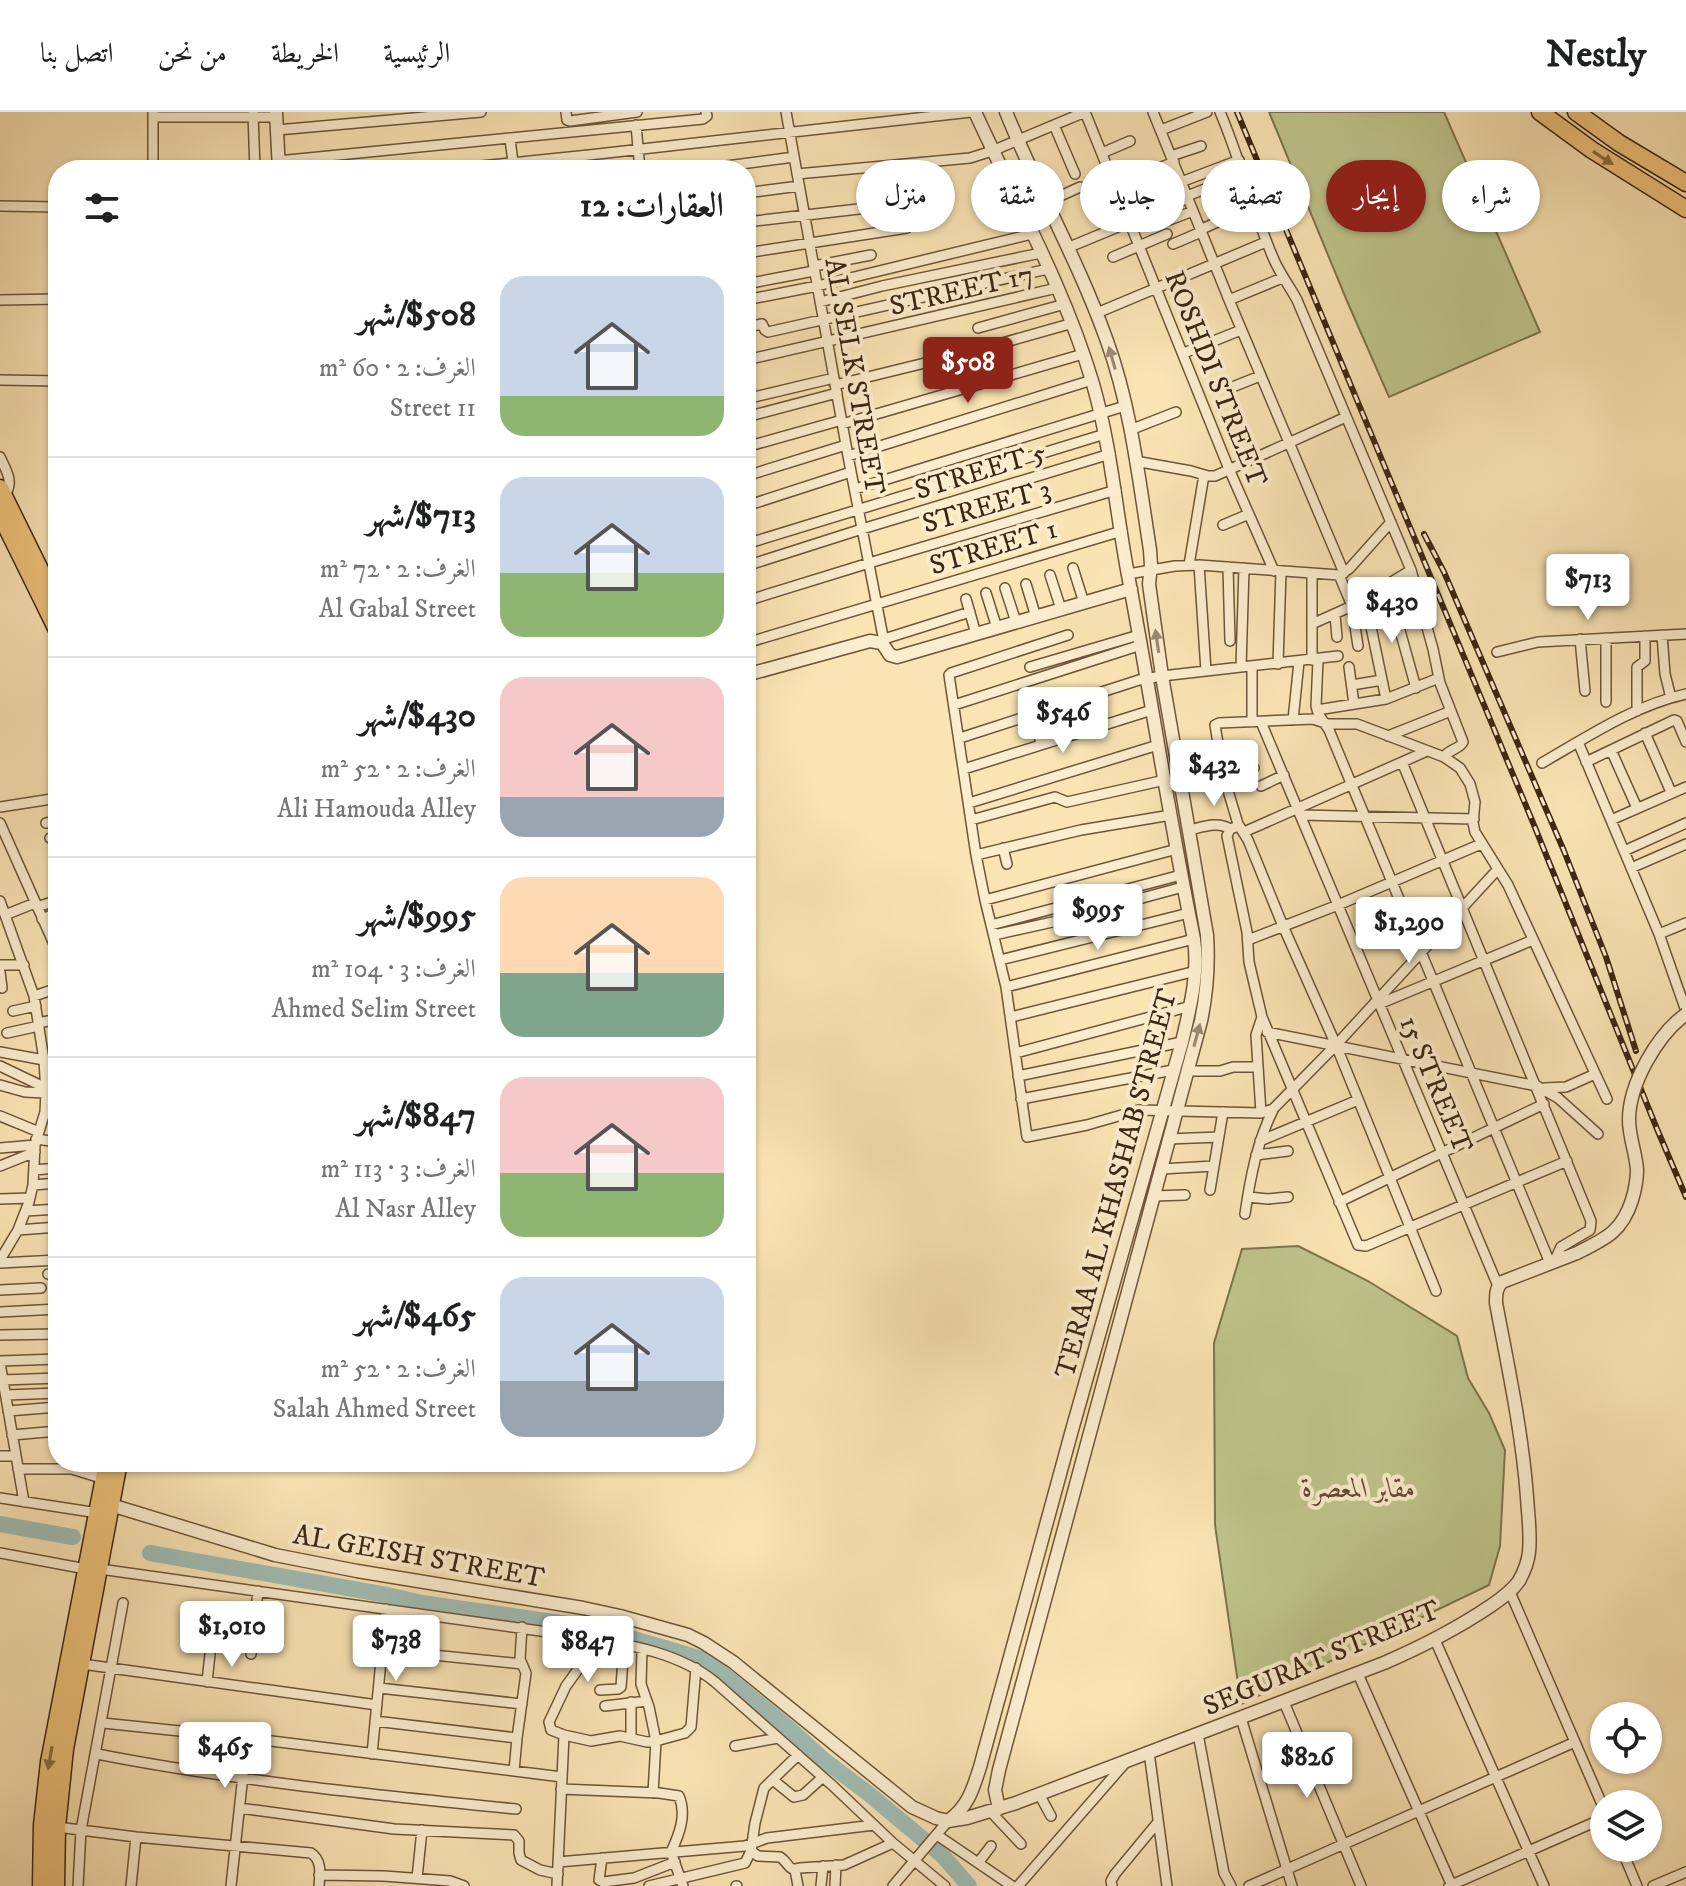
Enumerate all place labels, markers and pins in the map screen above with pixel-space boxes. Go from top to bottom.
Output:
pin: $508 [921,337,1015,405]
pin: $713 [1541,554,1635,622]
pin: $430 [1345,577,1439,645]
pin: $546 [1016,687,1110,755]
pin: $432 [1167,740,1261,808]
pin: $995 [1051,884,1145,952]
pin: $1,290 [1344,897,1474,965]
pin: $1,010 [167,1601,297,1669]
pin: $738 [349,1615,443,1683]
pin: $847 [541,1616,635,1684]
pin: $465 [178,1722,272,1790]
pin: $826 [1260,1732,1354,1800]

